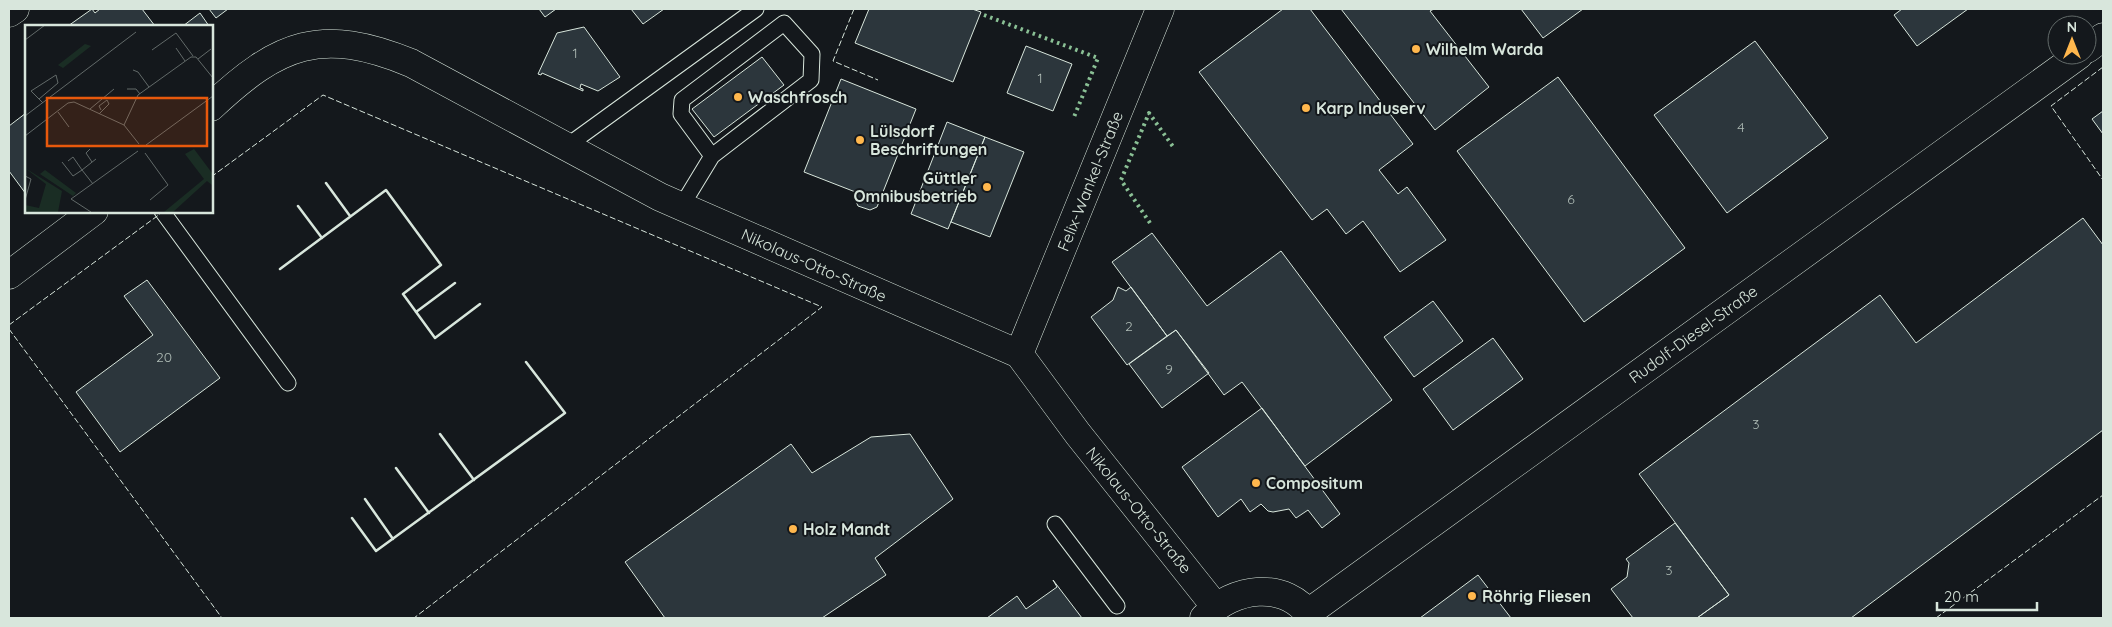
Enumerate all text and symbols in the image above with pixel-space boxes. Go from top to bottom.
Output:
north arrow [2047,15,2097,65]
text: N [2067,18,2077,36]
inset map [25,25,212,212]
place label: Wilhelm Warda [1426,39,1543,59]
marker: Wilhelm Warda [1410,43,1422,55]
house number: 1 [572,44,578,62]
house number: 1 [1037,69,1043,87]
place label: Waschfrosch [748,87,847,107]
marker: Waschfrosch [732,91,744,103]
place label: Karp Induserv [1316,98,1426,118]
marker: Karp Induserv [1300,102,1312,114]
street label: Felix-Wankel-Straße [1053,108,1127,254]
house number: 4 [1737,118,1745,136]
place label: Lülsdorf Beschriftungen [870,121,987,159]
marker: Lülsdorf Beschriftungen [854,134,866,146]
place label: Güttler Omnibusbetrieb [853,168,977,206]
marker: Güttler Omnibusbetrieb [981,181,993,193]
house number: 6 [1567,190,1575,208]
street label: Nikolaus-Otto-Straße [738,224,890,306]
street label: Rudolf-Diesel-Straße [1625,281,1761,387]
house number: 2 [1125,317,1133,335]
house number: 20 [156,348,172,366]
house number: 9 [1165,360,1173,378]
house number: 3 [1752,415,1760,433]
street label: Nikolaus-Otto-Straße [1082,443,1196,577]
place label: Compositum [1266,473,1363,493]
marker: Compositum [1250,477,1262,489]
place label: Holz Mandt [803,519,890,539]
marker: Holz Mandt [787,523,799,535]
house number: 3 [1665,561,1673,579]
scale bar [1937,580,2037,612]
place label: Röhrig Fliesen [1482,586,1591,606]
text: 20 m [1944,587,1979,606]
marker: Röhrig Fliesen [1466,590,1478,602]

